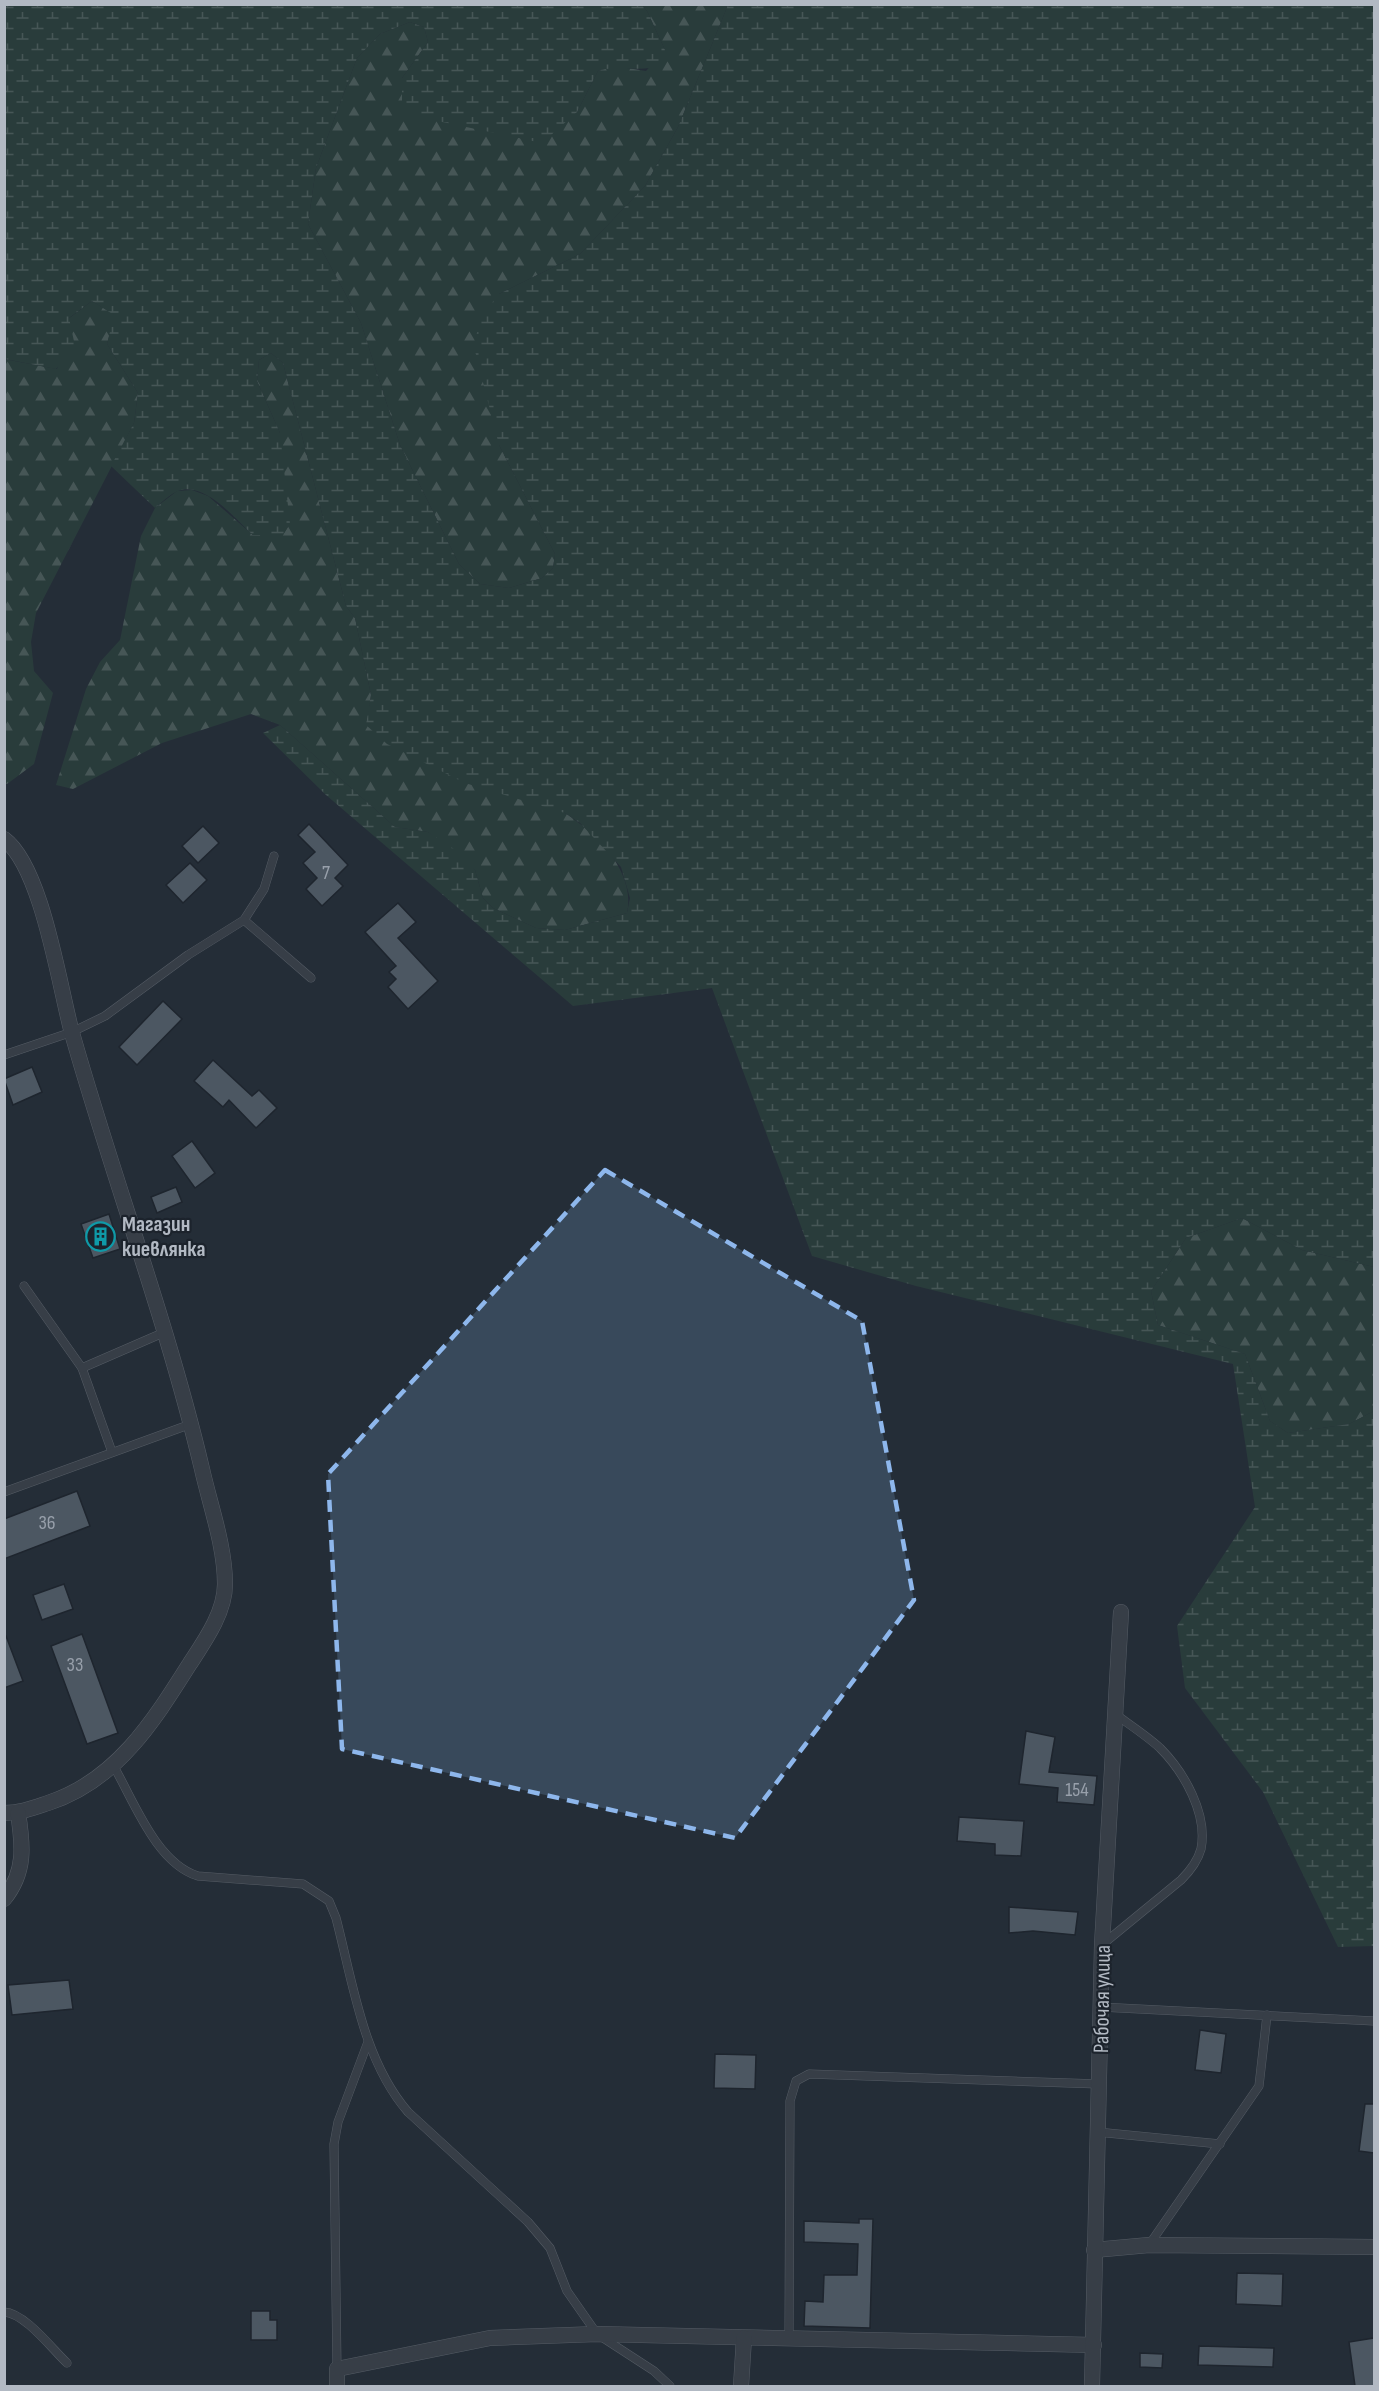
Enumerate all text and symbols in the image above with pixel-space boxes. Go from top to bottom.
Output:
house number: 7 [322,861,330,885]
place label: Магазин киевлянка [122,1211,205,1263]
building icon: Магазин киевлянка [85,1220,117,1252]
house number: 36 [38,1511,56,1535]
house number: 33 [67,1653,83,1677]
house number: 154 [1065,1778,1089,1802]
street label: Рабочая улица [1088,1945,1117,2053]

